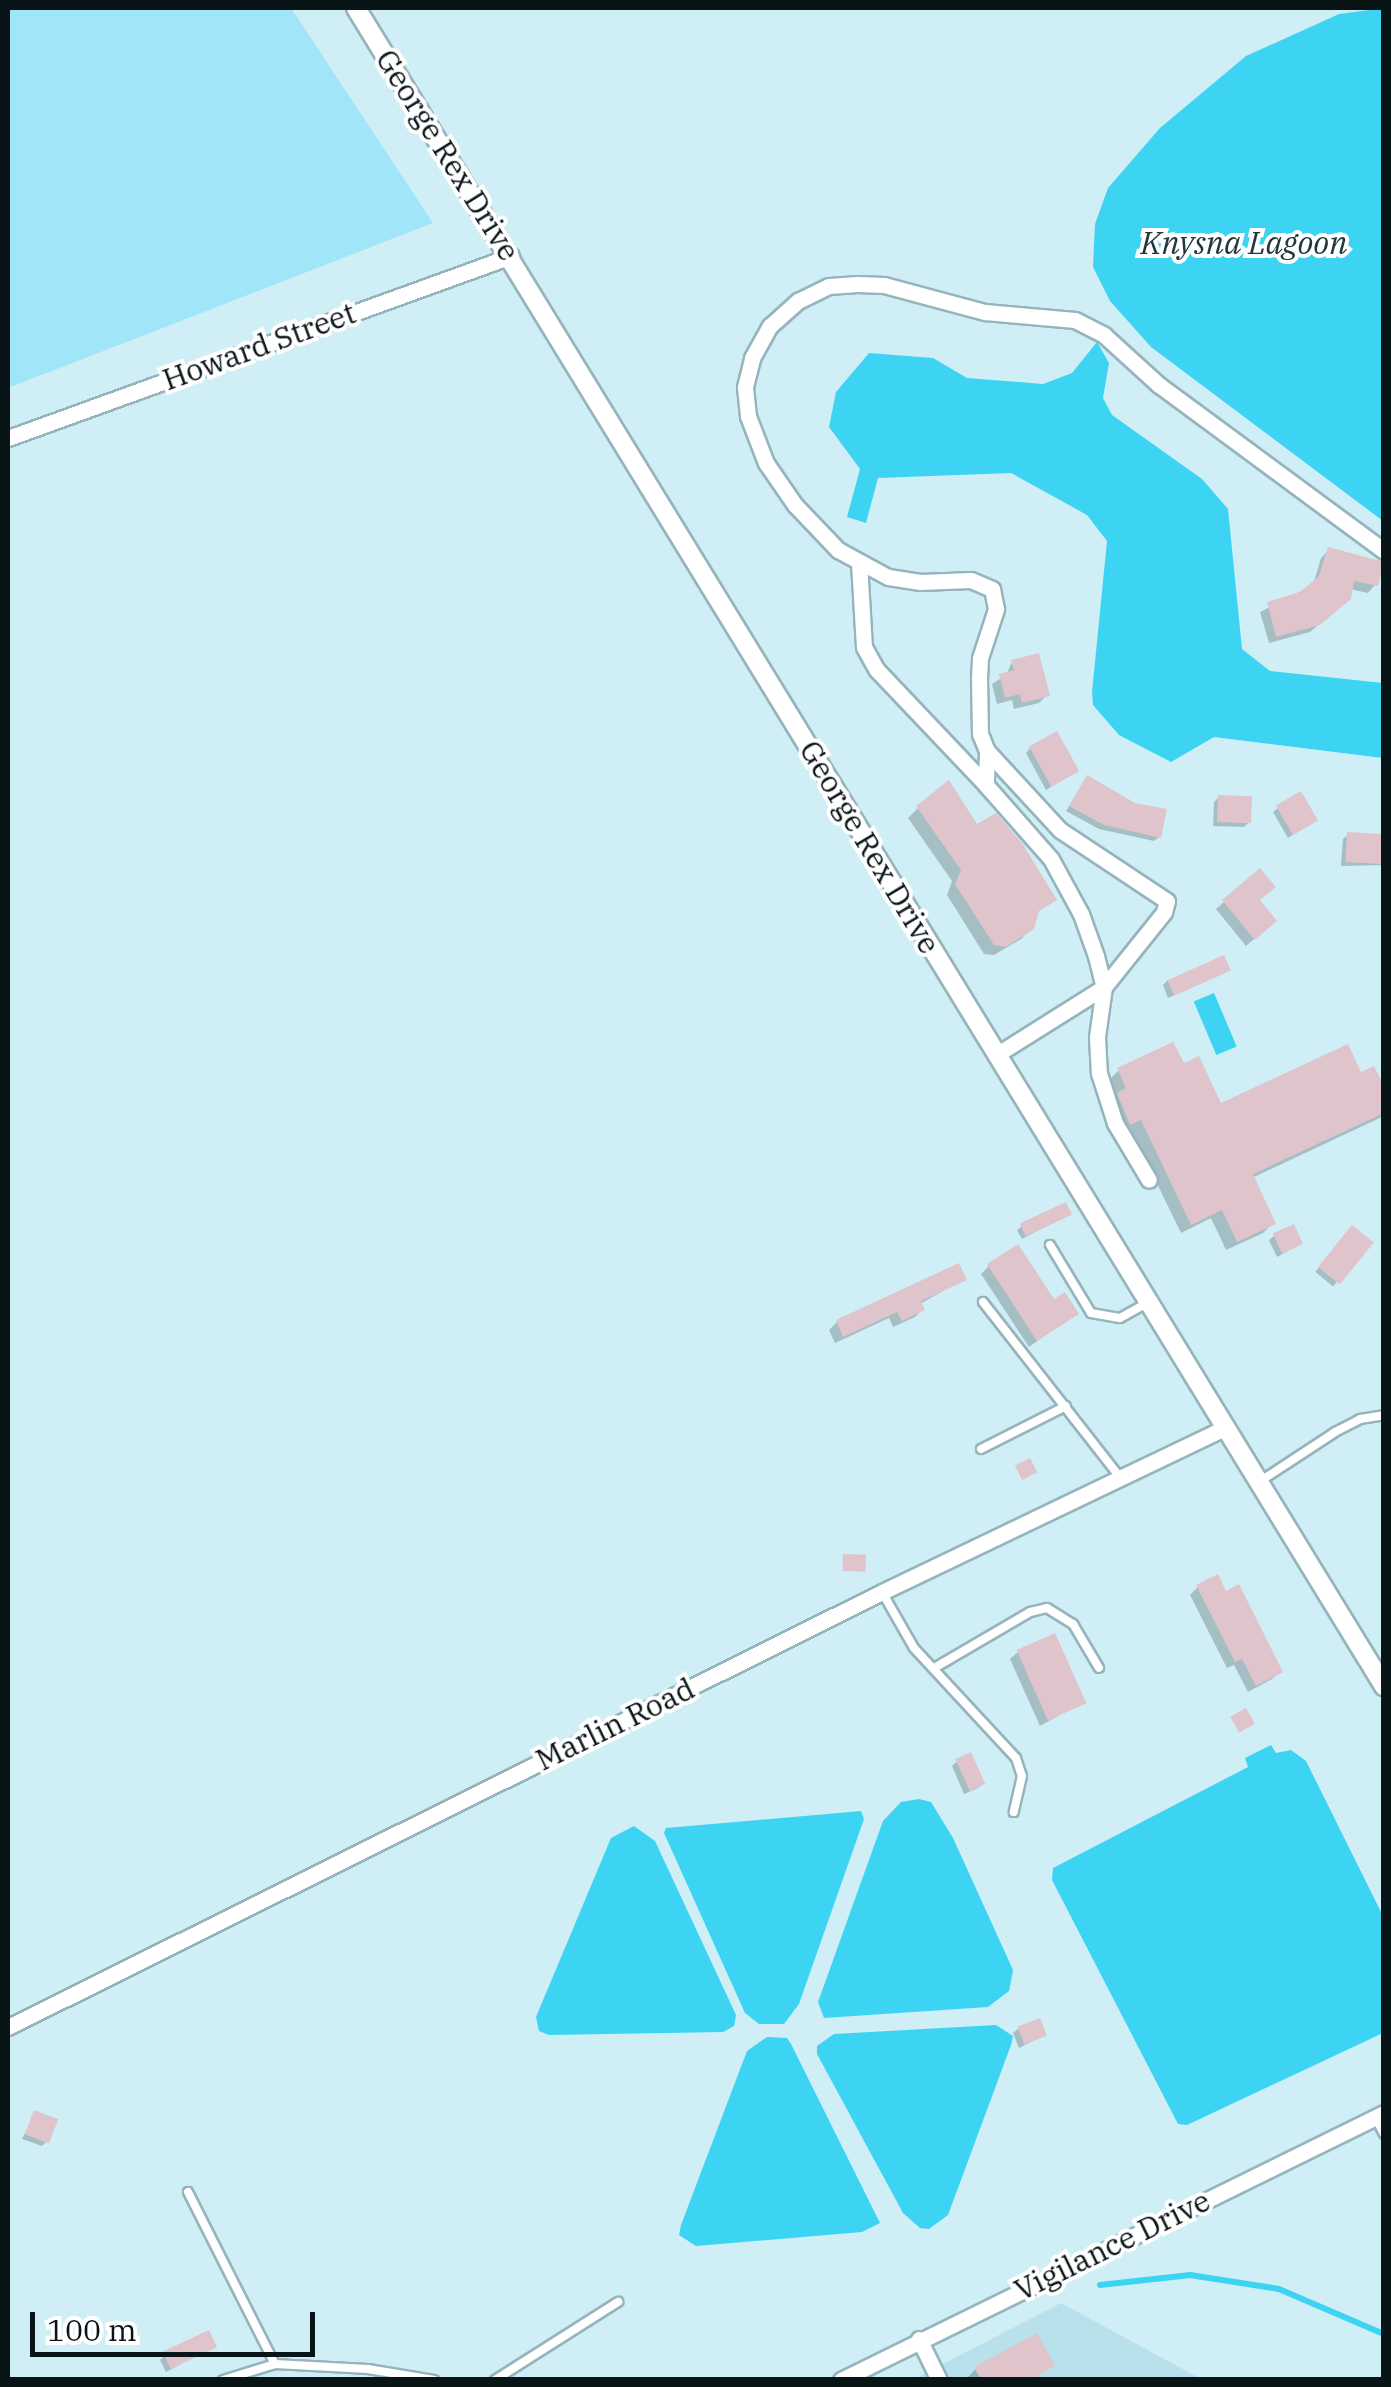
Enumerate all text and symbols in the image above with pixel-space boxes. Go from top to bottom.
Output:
street label: George Rex Drive [369,43,527,267]
water label: Knysna Lagoon [1141,223,1347,261]
street label: Howard Street [158,294,360,398]
street label: George Rex Drive [792,734,948,960]
street label: Marlin Road [530,1670,700,1778]
street label: Vigilance Drive [1008,2182,1216,2308]
scale bar [35,2292,320,2354]
text: 100 m [47,2310,137,2349]

